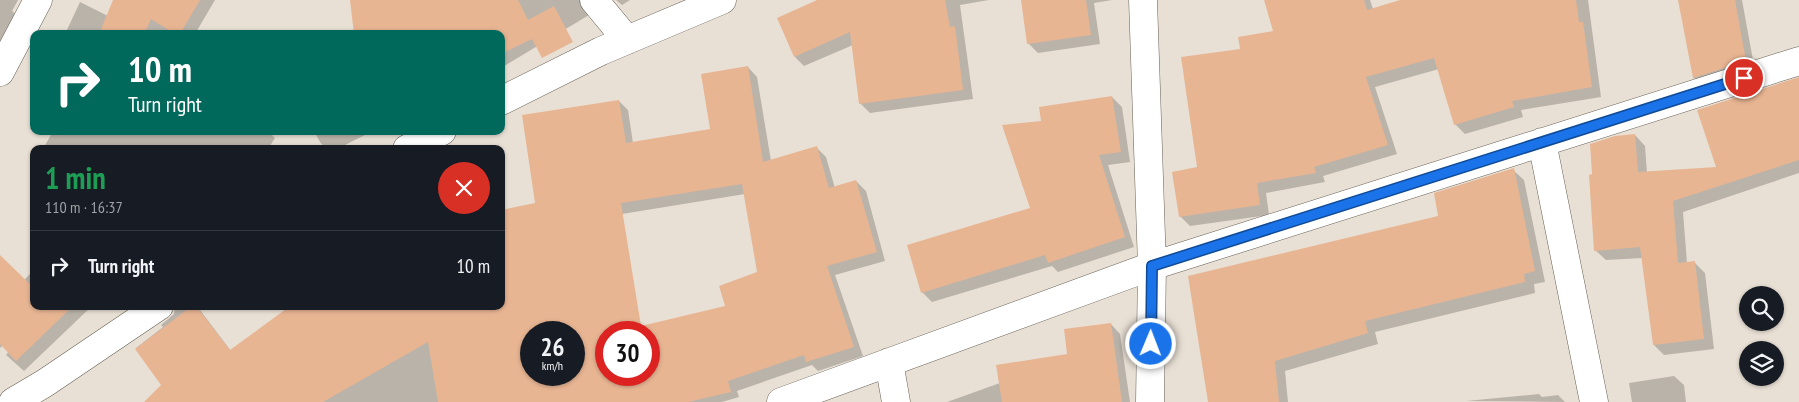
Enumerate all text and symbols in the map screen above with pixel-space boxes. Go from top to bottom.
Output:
text: 10 m [128,46,192,92]
icon: right [45,50,110,115]
pin [1723,57,1765,99]
icon: arrive [1730,64,1758,92]
text: Turn right [128,90,202,118]
text: 1 min [45,158,106,197]
button: close [438,162,490,214]
text: 110 m · 16:37 [45,197,123,217]
icon: right [45,252,73,280]
text: Turn right [88,254,154,278]
text: 10 m [457,254,490,278]
map controls [1739,286,1784,386]
button: search [1739,286,1784,331]
position arrow [1124,317,1176,369]
speed limit sign: 30 [595,321,660,386]
text: 26 [541,331,564,363]
button: layers [1739,341,1784,386]
text: km/h [542,358,563,373]

